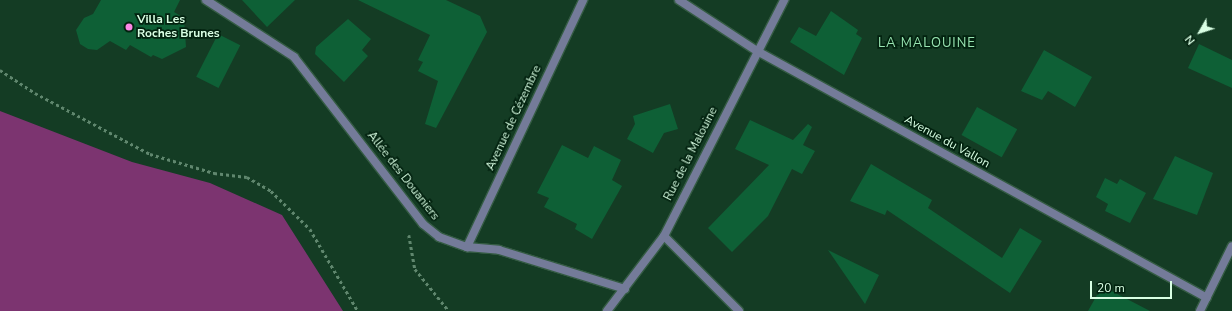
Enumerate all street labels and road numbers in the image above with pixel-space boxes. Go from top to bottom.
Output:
street label: Avenue de Cézembre [483,63,545,173]
street label: Rue de la Malouine [661,105,721,203]
street label: Avenue du Vallon [902,113,992,171]
street label: Allée des Douaniers [364,129,442,223]

